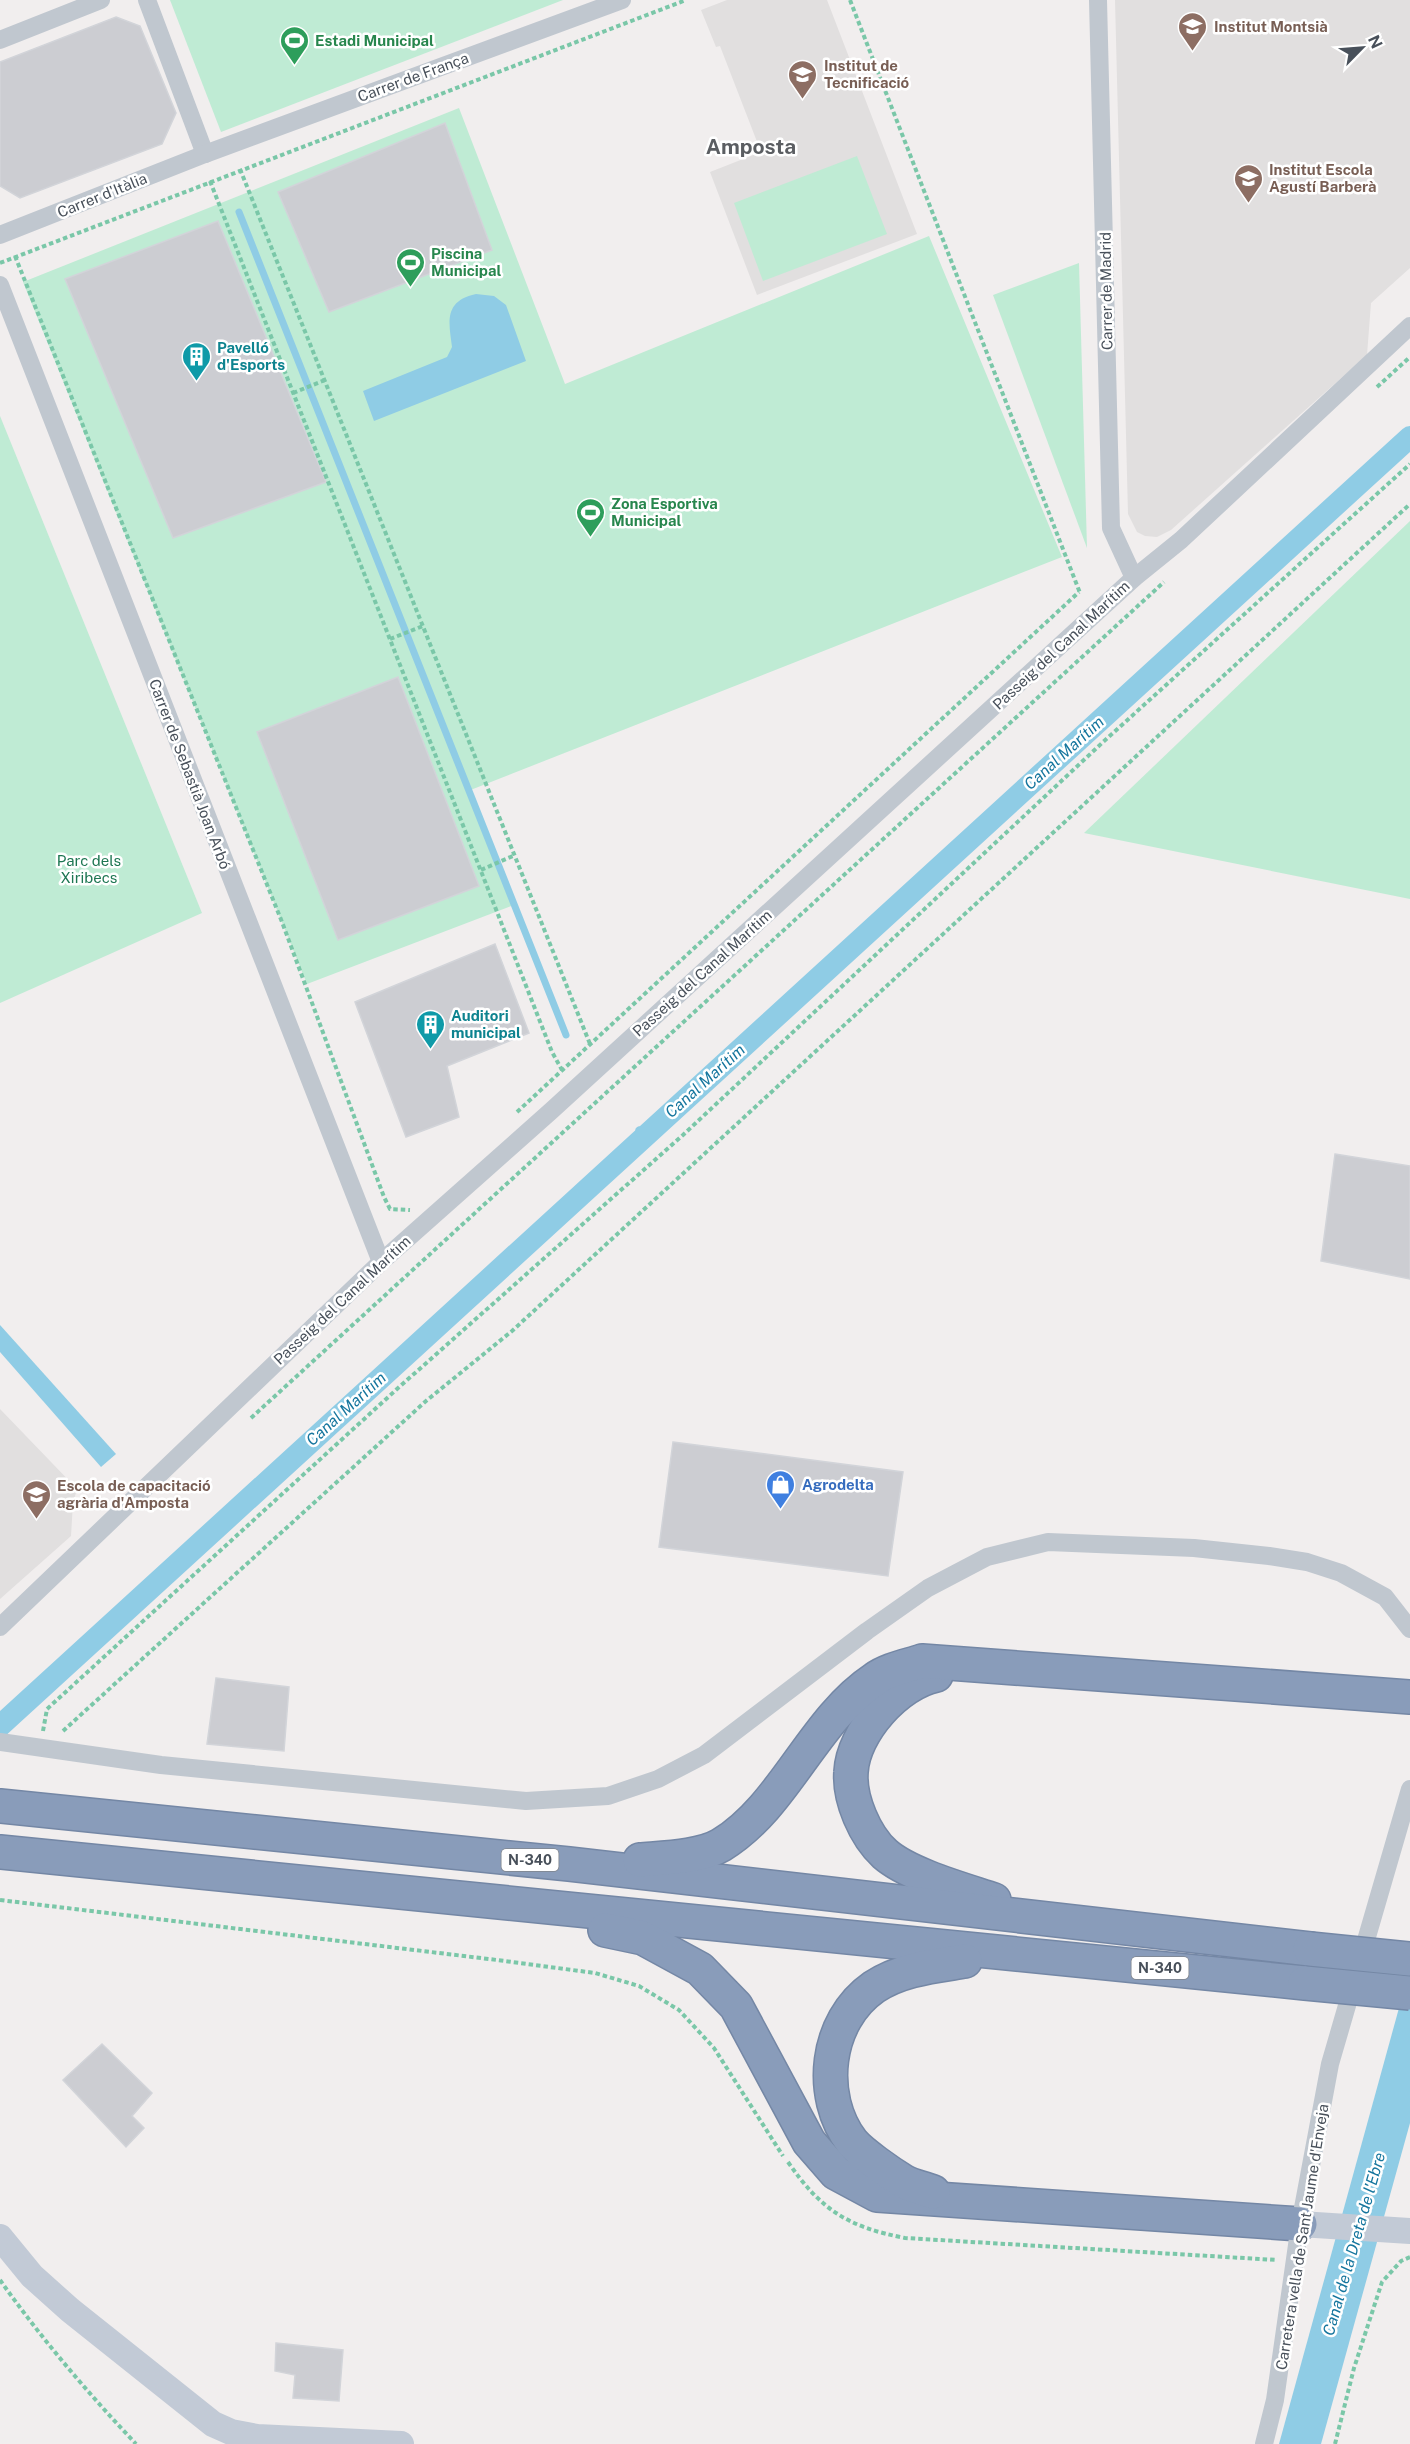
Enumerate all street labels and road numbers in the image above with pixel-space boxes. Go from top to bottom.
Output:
street label: Carrer de França [355,49,471,105]
street label: Carrer d'Itàlia [55,169,149,221]
street label: Carrer de Madrid [1096,232,1116,350]
street label: Passeig del Canal Marítim [989,577,1133,713]
street label: Carrer de Sebastià Joan Arbó [146,677,234,871]
street label: Passeig del Canal Marítim [629,906,775,1040]
street label: Passeig del Canal Marítim [270,1232,414,1368]
road number: N-340 [502,1849,558,1871]
road number: N-340 [1132,1957,1188,1979]
street label: Carretera vella de Sant Jaume d'Enveja [1273,2103,1331,2371]

